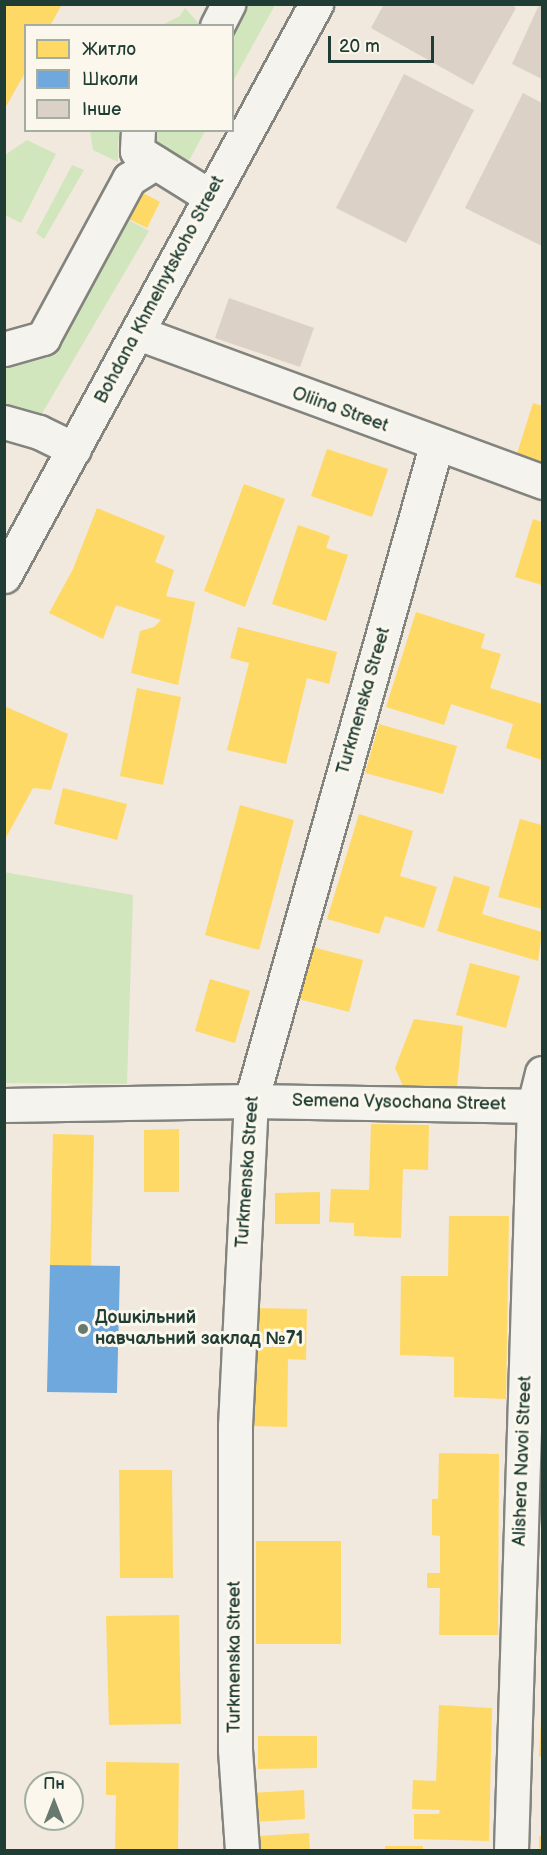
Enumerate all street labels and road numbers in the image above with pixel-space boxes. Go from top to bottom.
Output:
street label: Bohdana Khmelnytskoho Street [91,172,229,408]
street label: Oliina Street [289,383,391,437]
street label: Turkmenska Street [333,625,395,777]
street label: Semena Vysochana Street [291,1090,507,1116]
street label: Turkmenska Street [232,1095,264,1249]
street label: Alishera Navoi Street [509,1375,537,1547]
street label: Turkmenska Street [224,1581,246,1733]

